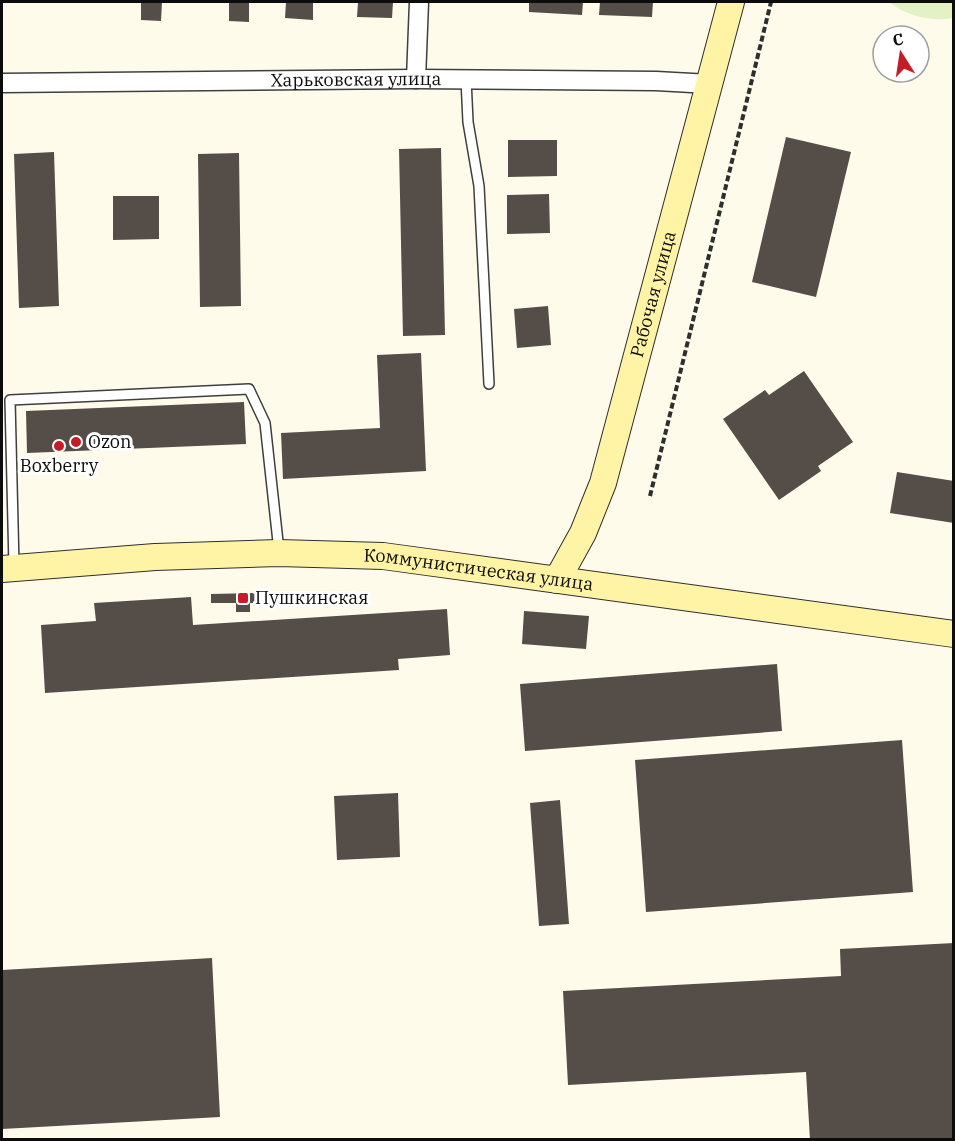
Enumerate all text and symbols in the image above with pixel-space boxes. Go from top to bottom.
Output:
north arrow [871,24,931,84]
text: С [891,28,905,50]
street label: Харьковская улица [271,67,442,91]
street label: Рабочая улица [625,228,681,360]
place label: Ozon [88,430,132,453]
marker: Ozon [69,435,83,449]
marker: Boxberry [52,439,66,453]
place label: Boxberry [20,454,99,477]
street label: Коммунистическая улица [363,543,595,596]
place label: Пушкинская [255,586,369,609]
marker: Пушкинская [236,591,250,605]

